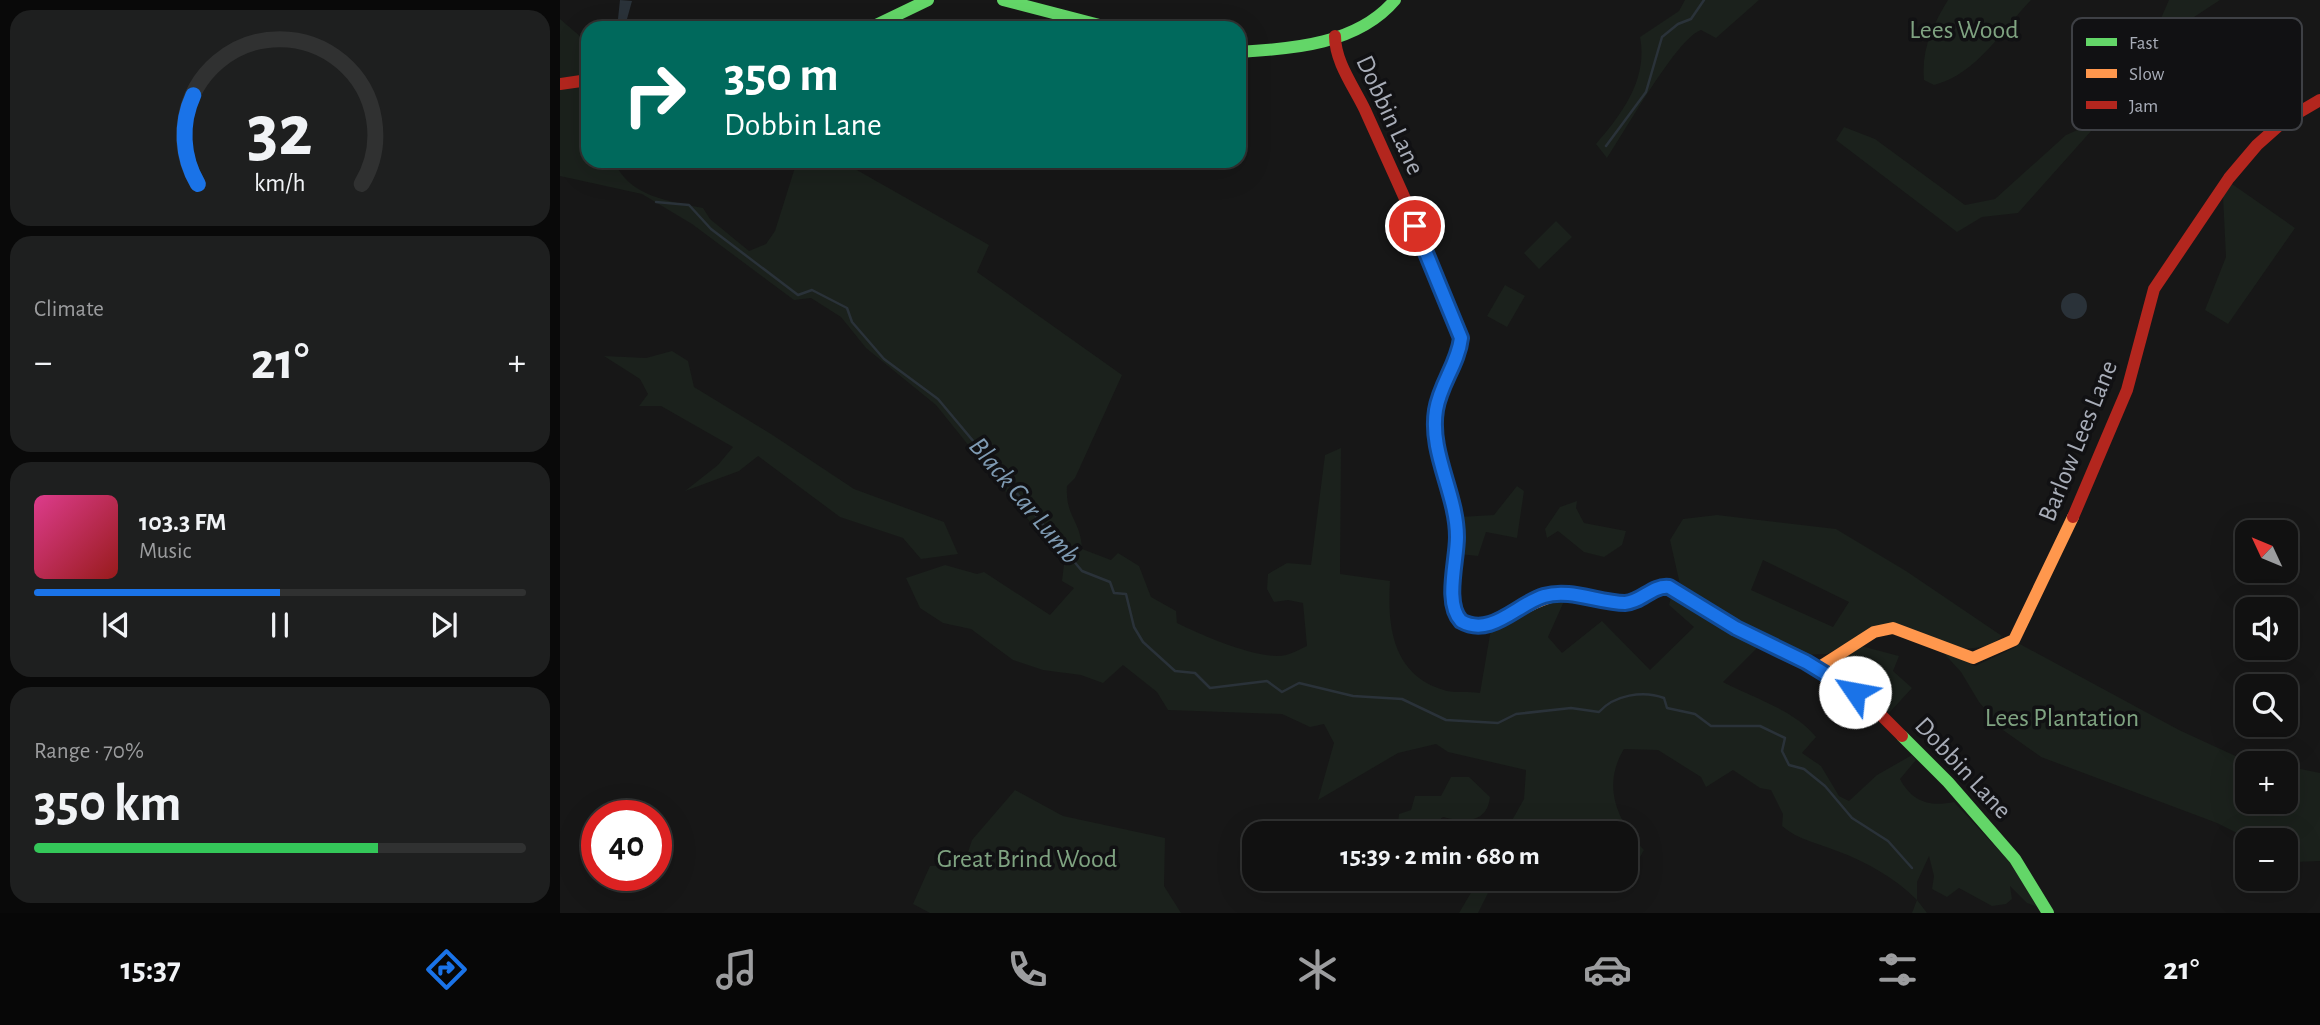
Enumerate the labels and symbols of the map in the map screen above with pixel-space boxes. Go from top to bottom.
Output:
park label: Lees Wood [1909,17,2019,43]
legend [2072,18,2302,130]
text: Fast [2129,34,2159,53]
street label: Dobbin Lane [1351,51,1429,179]
text: Slow [2129,65,2165,84]
text: Jam [2129,97,2158,116]
pin [1385,196,1445,256]
street label: Barlow Lees Lane [2034,357,2122,525]
water label: Black Car Lumb [963,432,1085,570]
north arrow [2235,520,2298,583]
position arrow [1818,655,1892,729]
park label: Lees Plantation [1985,705,2139,731]
street label: Dobbin Lane [1910,712,2016,824]
speed limit sign: 40 [581,800,672,891]
park label: Great Brind Wood [937,846,1117,872]

